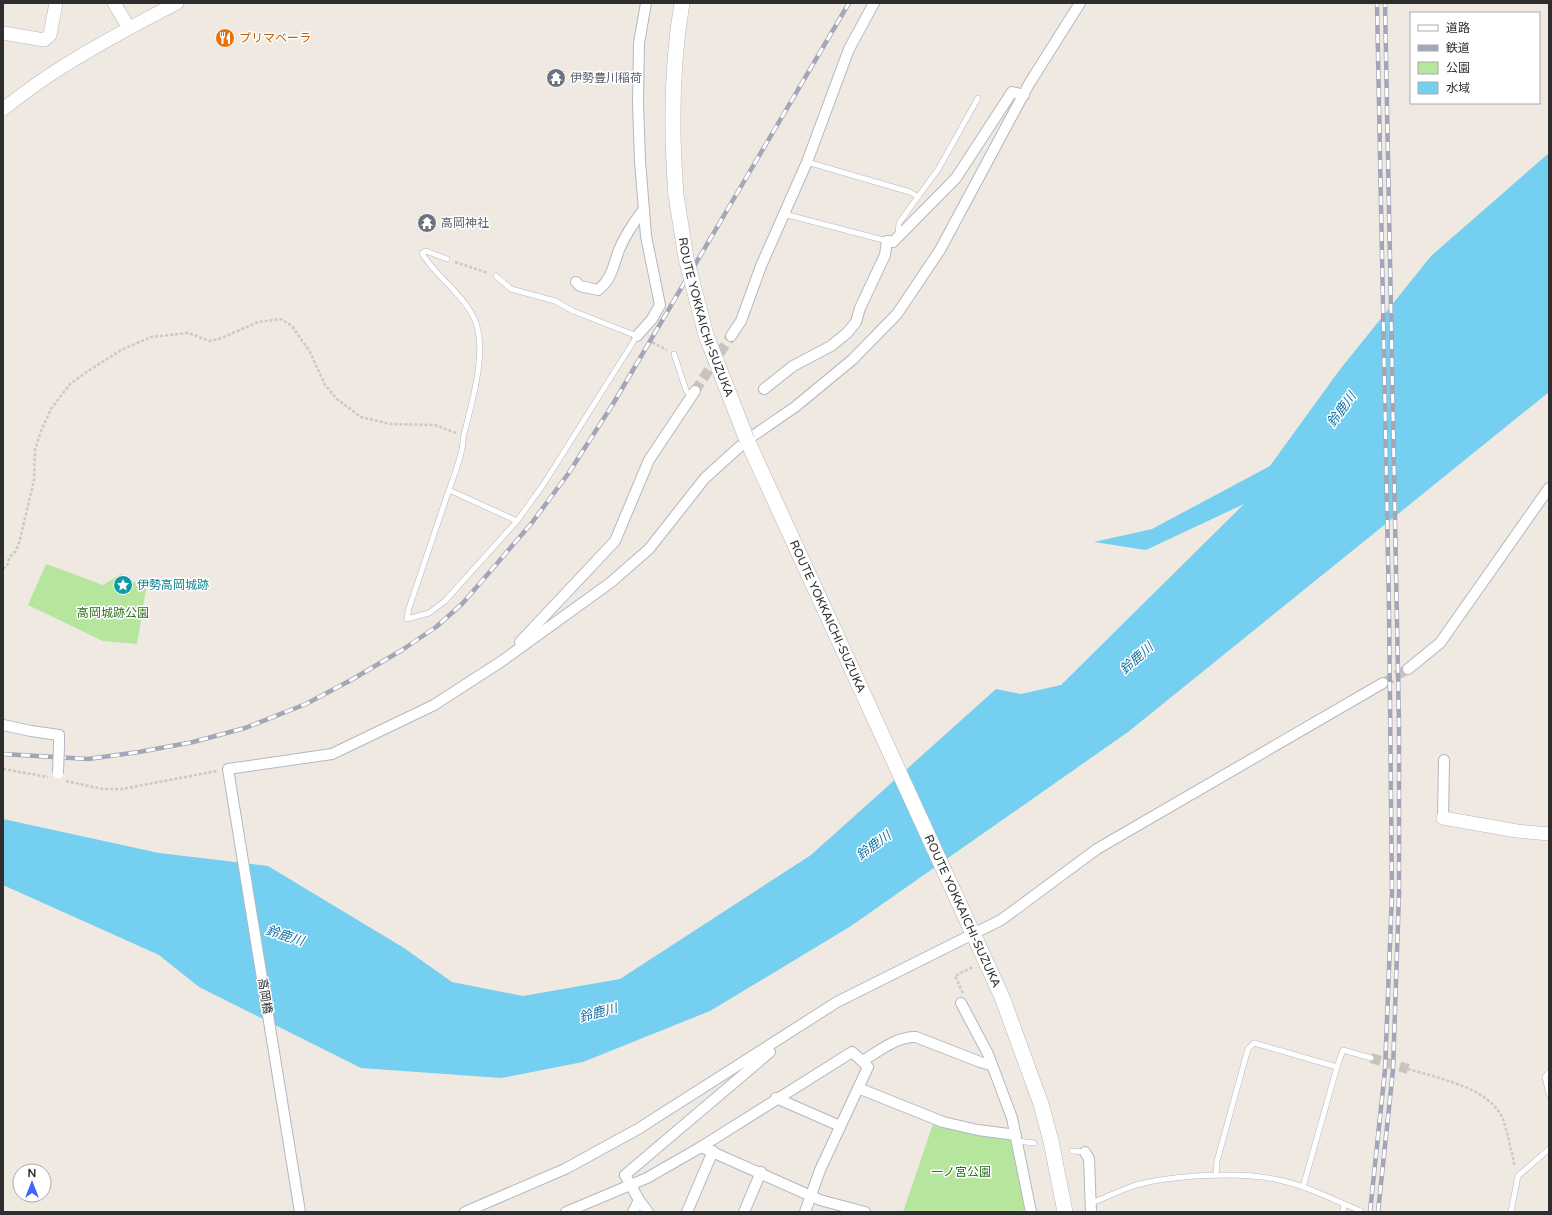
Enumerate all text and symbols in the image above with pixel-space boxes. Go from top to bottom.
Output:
legend [1410,12,1540,104]
text: 道路 [1446,21,1470,35]
restaurant icon: プリマベーラ [214,27,236,49]
place label: プリマベーラ [239,31,311,45]
text: 鉄道 [1446,41,1470,55]
text: 公園 [1446,61,1470,75]
temple icon: 伊勢豊川稲荷 [545,67,567,89]
place label: 伊勢豊川稲荷 [570,71,642,85]
text: 水域 [1446,81,1470,95]
temple icon: 高岡神社 [416,212,438,234]
place label: 高岡神社 [441,216,489,230]
street label: ROUTE YOKKAICHI-SUZUKA [676,236,736,399]
water label: 鈴鹿川 [1324,387,1361,430]
street label: ROUTE YOKKAICHI-SUZUKA [787,538,869,695]
place icon: 伊勢高岡城跡 [112,574,134,596]
place label: 伊勢高岡城跡 [137,578,209,592]
park label: 高岡城跡公園 [77,606,149,620]
water label: 鈴鹿川 [1117,638,1158,678]
water label: 鈴鹿川 [853,827,896,864]
street label: ROUTE YOKKAICHI-SUZUKA [922,832,1004,990]
water label: 鈴鹿川 [264,922,308,950]
street label: 高岡橋 [255,977,275,1015]
water label: 鈴鹿川 [577,1000,621,1026]
north arrow [12,1163,52,1203]
park label: 一ノ宮公園 [931,1165,991,1179]
text: N [28,1167,36,1180]

